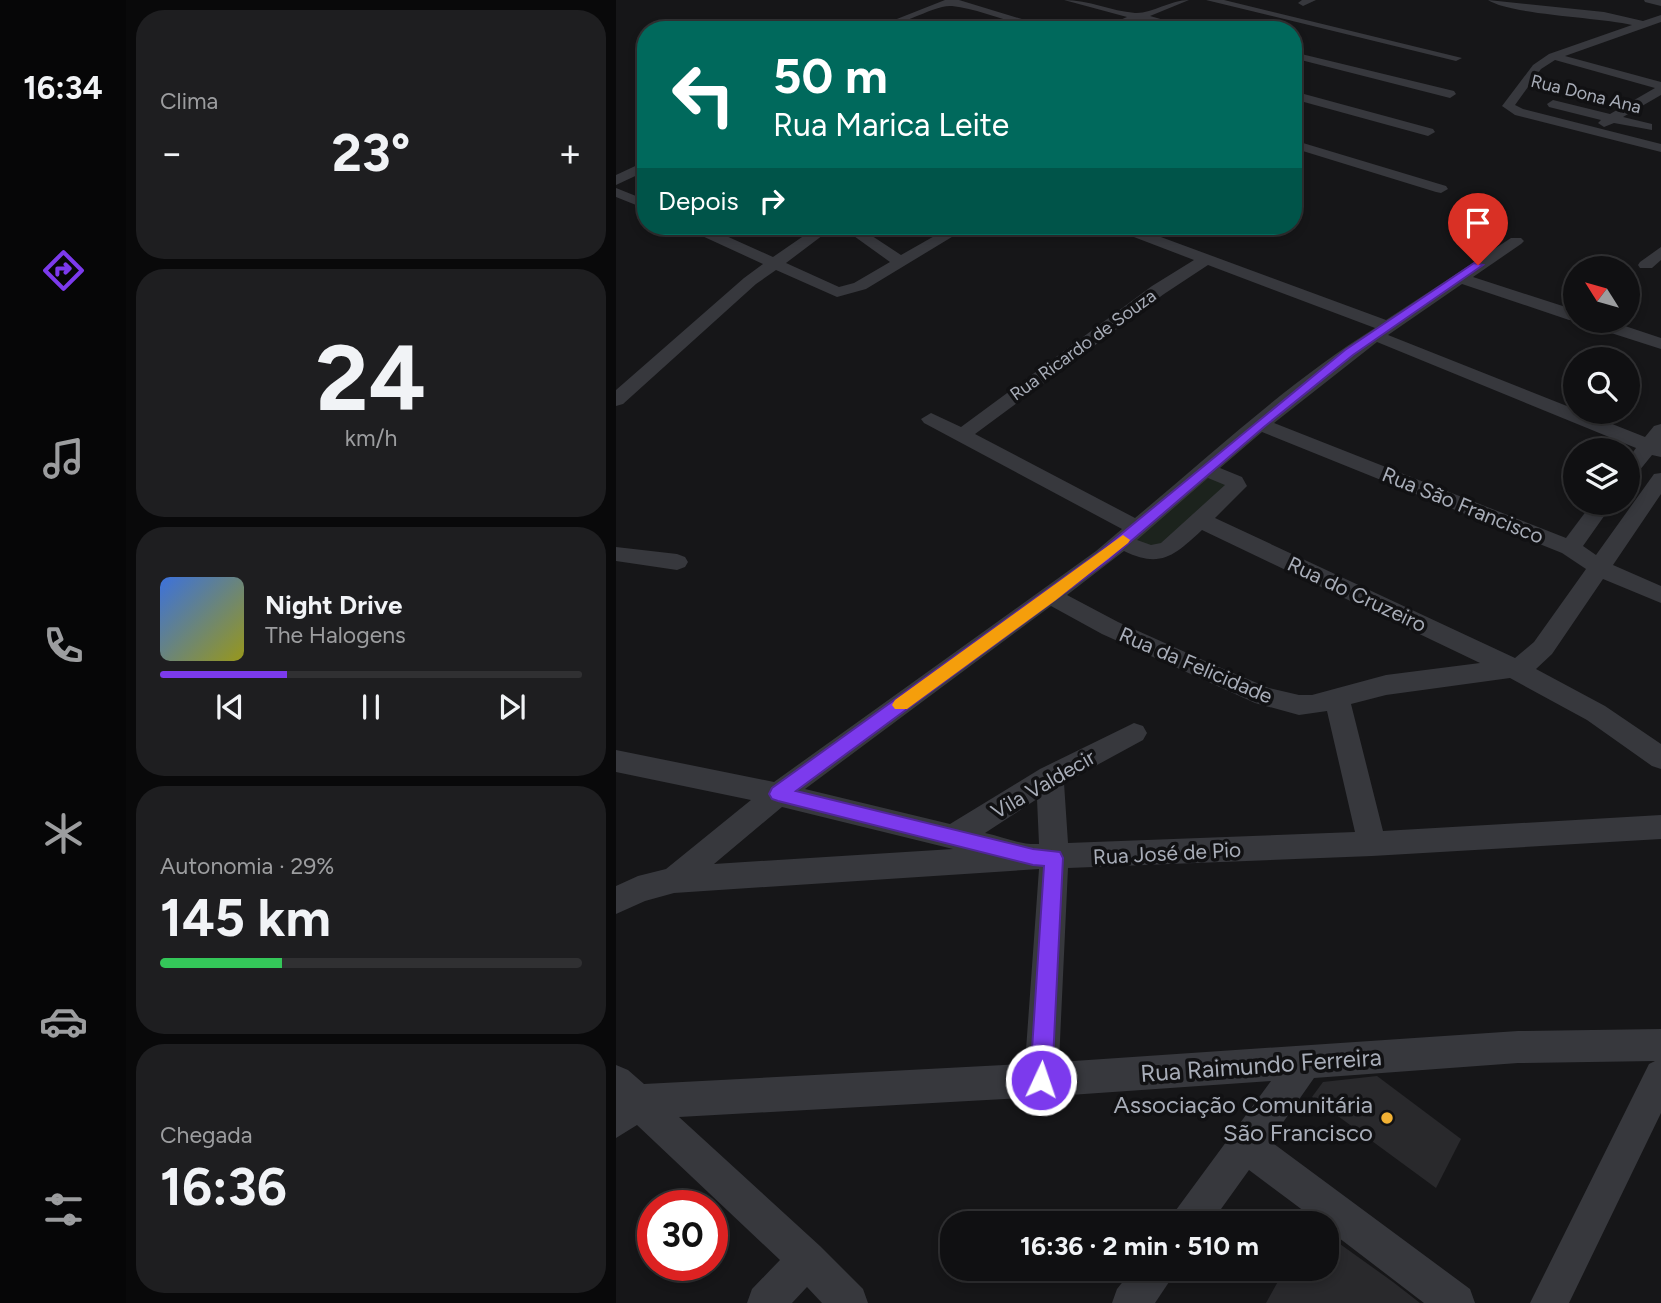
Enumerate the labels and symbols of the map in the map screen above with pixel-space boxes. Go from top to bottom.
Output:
street label: Rua Dona Ana [1529,70,1643,118]
pin [1448,193,1508,265]
north arrow [1563,256,1640,332]
street label: Rua Ricardo de Souza [1006,285,1160,405]
street label: Rua São Francisco [1379,461,1547,549]
street label: Rua do Cruzeiro [1284,551,1430,637]
street label: Rua da Felicidade [1116,621,1276,709]
street label: Vila Valdecir [986,744,1100,824]
street label: Rua José de Pio [1092,837,1242,869]
street label: Rua Raimundo Ferreira [1139,1042,1383,1088]
position arrow [1004,1043,1078,1117]
place label: Associação Comunitária São Francisco [1113,1090,1373,1147]
marker: Associação Comunitária São Francisco [1379,1110,1395,1126]
speed limit sign: 30 [637,1190,728,1281]

